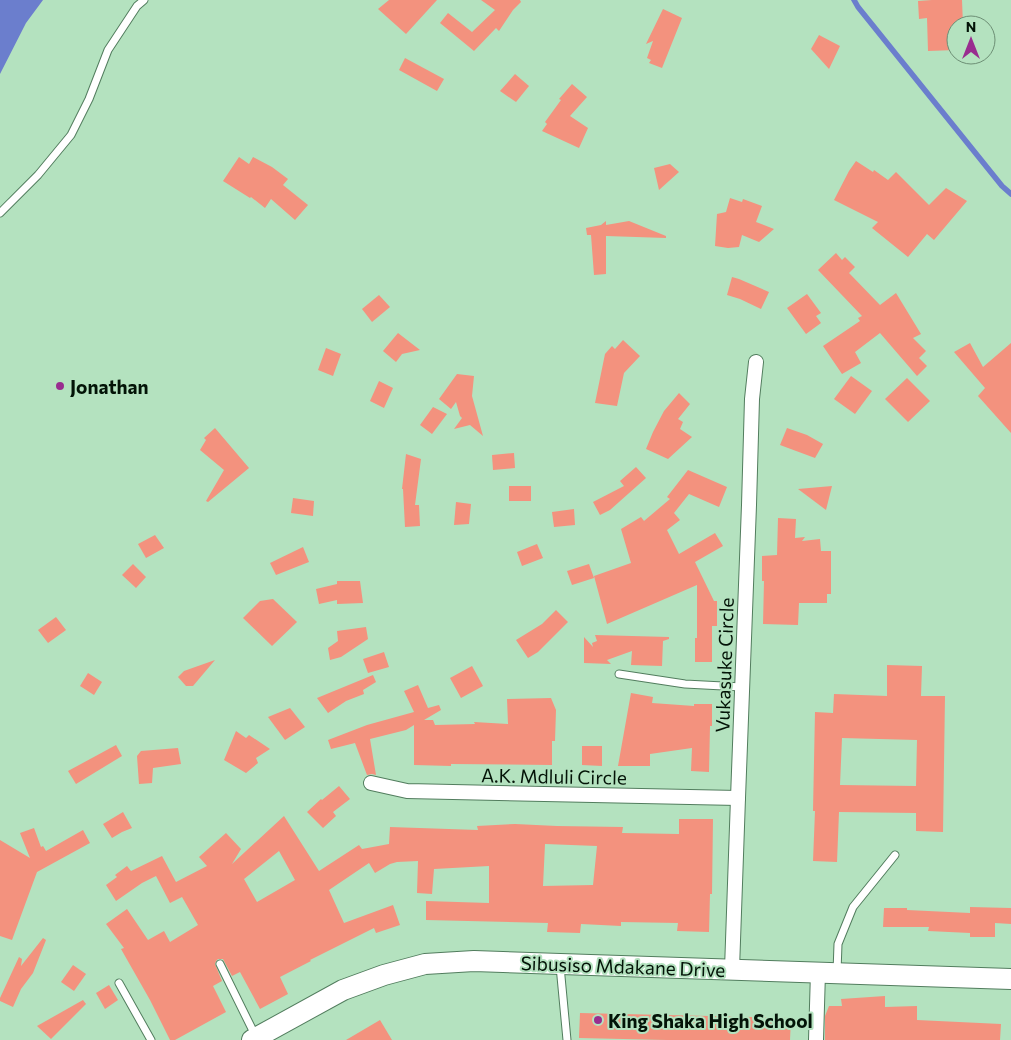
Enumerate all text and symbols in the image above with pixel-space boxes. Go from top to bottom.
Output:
north arrow [946,15,996,65]
text: N [966,18,976,35]
place label: Jonathan [70,375,148,398]
marker: Jonathan [54,380,66,392]
street label: Vukasuke Circle [710,597,738,733]
street label: A.K. Mdluli Circle [481,763,627,789]
street label: Sibusiso Mdakane Drive [520,951,726,981]
place label: King Shaka High School [608,1009,813,1032]
marker: King Shaka High School [592,1014,604,1026]

